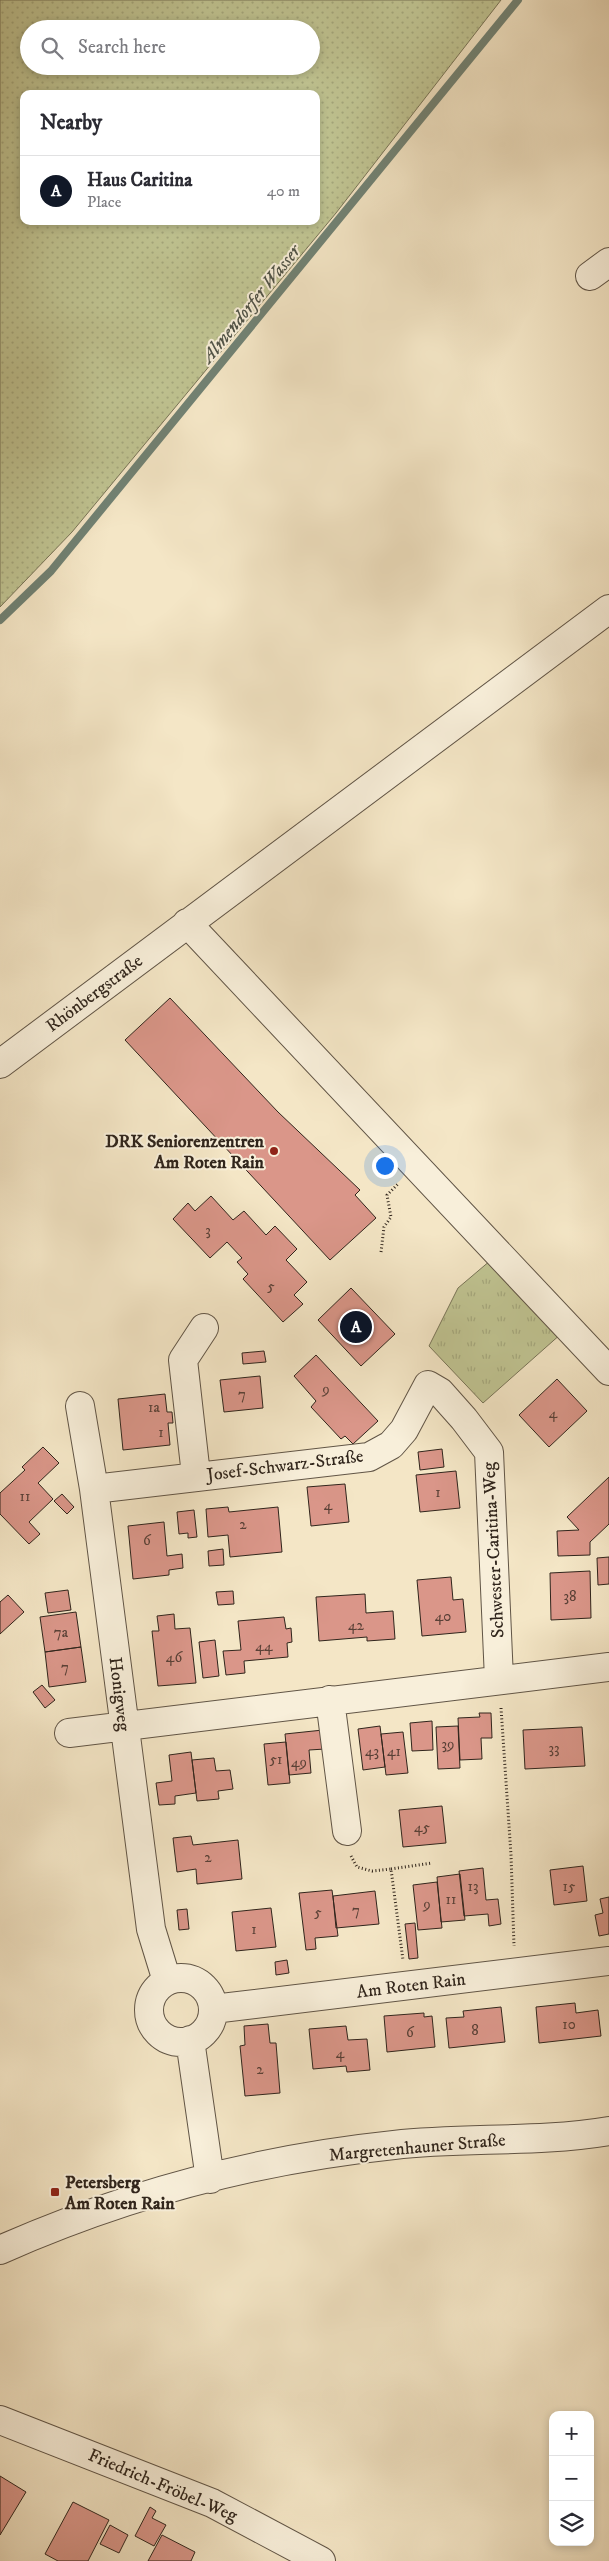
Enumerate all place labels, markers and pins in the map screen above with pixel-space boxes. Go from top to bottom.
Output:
place label: DRK Seniorenzentren Am Roten Rain [105,1131,265,1174]
marker: DRK Seniorenzentren Am Roten Rain [268,1145,280,1157]
pin: A [340,1308,372,1346]
place label: Petersberg Am Roten Rain [64,2172,175,2215]
marker: Petersberg Am Roten Rain [49,2186,61,2198]

